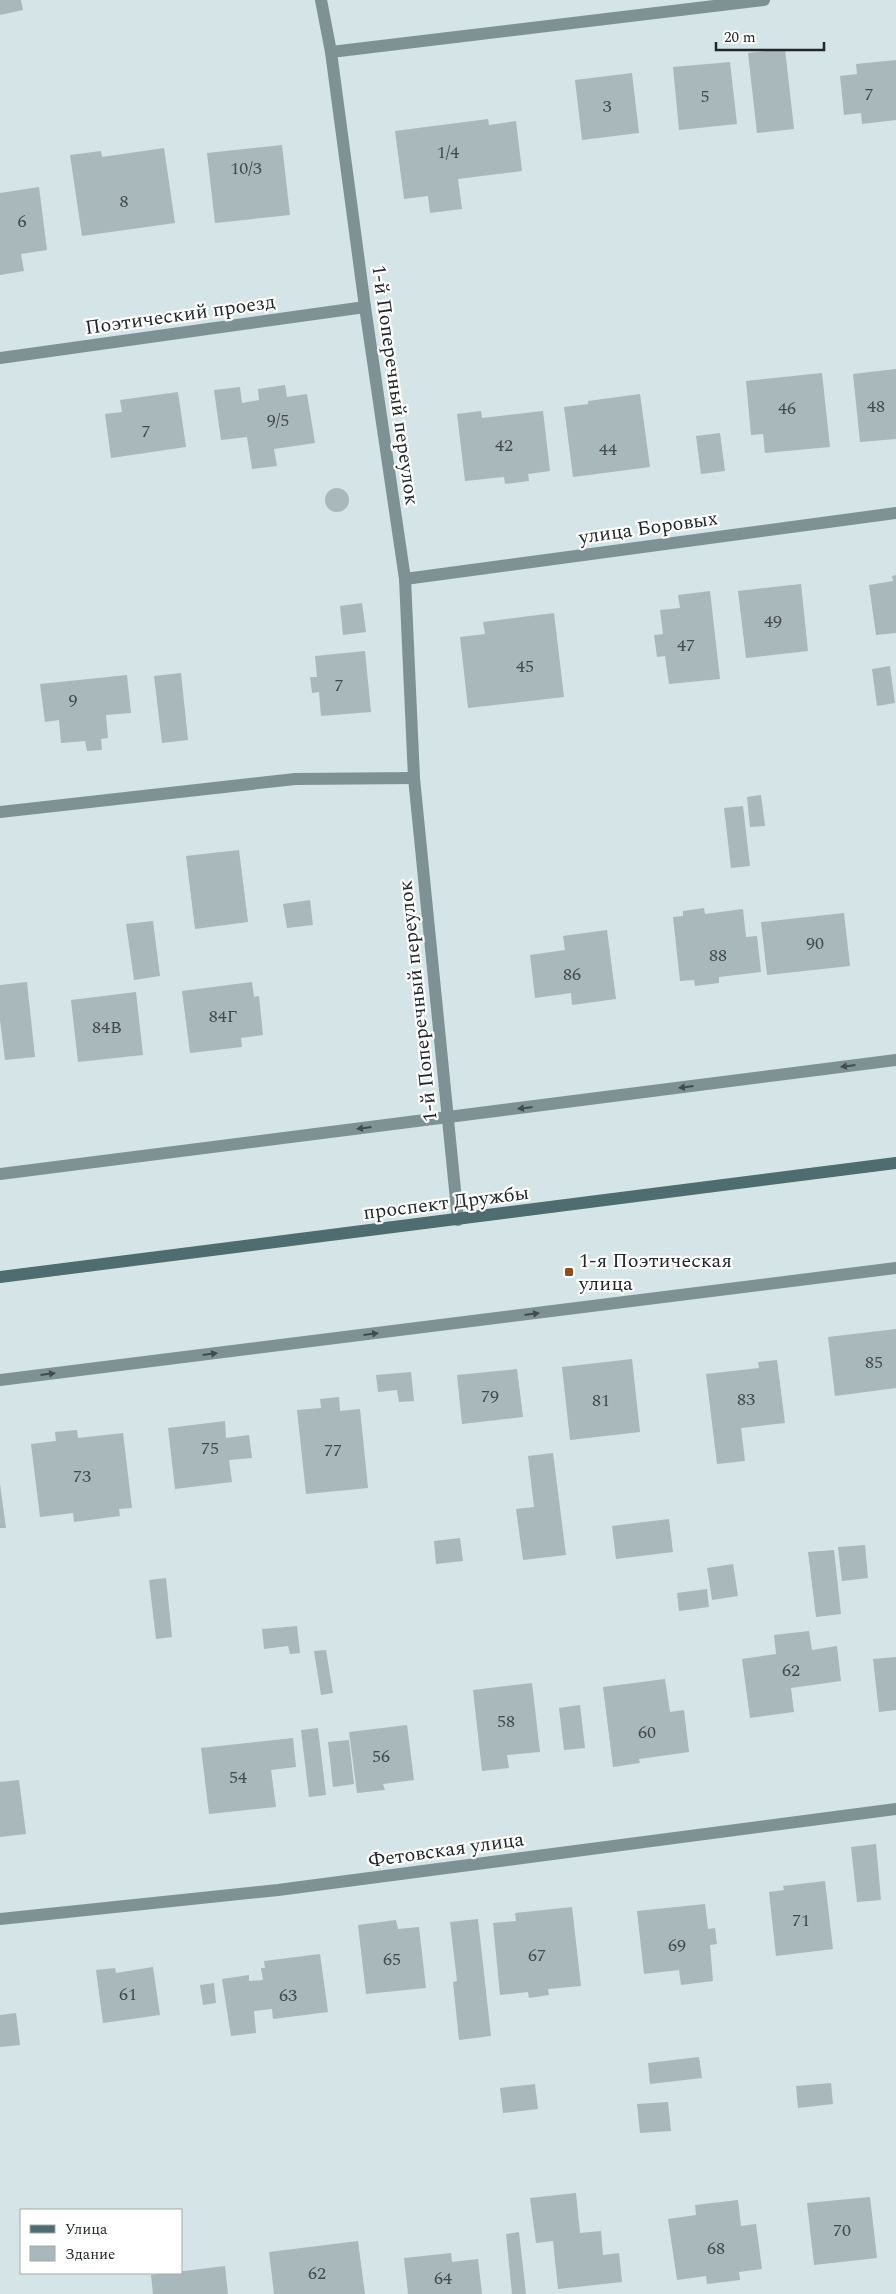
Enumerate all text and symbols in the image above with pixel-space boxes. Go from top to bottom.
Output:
scale bar [716,20,824,52]
text: 20 m [724,26,756,49]
house number: 7 [865,81,874,108]
house number: 5 [701,83,710,110]
house number: 3 [603,93,612,120]
house number: 1/4 [437,139,459,166]
house number: 10/3 [230,155,262,182]
house number: 8 [120,188,129,215]
house number: 6 [18,208,27,235]
street label: 1-й Поперечный переулок [363,263,427,507]
street label: Поэтический проезд [83,287,277,343]
house number: 48 [867,393,885,420]
house number: 46 [778,395,796,422]
house number: 9/5 [267,407,289,434]
house number: 7 [142,418,151,445]
house number: 42 [495,432,513,459]
house number: 44 [599,436,617,463]
street label: улица Боровых [576,503,720,553]
house number: 49 [764,608,782,635]
house number: 47 [677,632,695,659]
house number: 45 [516,653,534,680]
house number: 7 [335,672,344,699]
house number: 9 [69,687,78,714]
street label: 1-й Поперечный переулок [390,879,446,1123]
house number: 90 [806,930,824,957]
house number: 88 [709,942,727,969]
house number: 86 [563,961,581,988]
house number: 84Г [209,1003,237,1030]
house number: 84В [92,1014,122,1041]
one-way arrow [839,1063,855,1071]
one-way arrow [678,1083,694,1091]
one-way arrow [517,1104,533,1112]
one-way arrow [356,1124,372,1132]
street label: проспект Дружбы [361,1178,531,1228]
place label: 1-я Поэтическая улица [578,1246,732,1299]
marker: 1-я Поэтическая улица [563,1266,575,1278]
one-way arrow [524,1310,540,1318]
one-way arrow [363,1330,379,1338]
house number: 85 [865,1349,883,1376]
one-way arrow [202,1350,218,1358]
one-way arrow [41,1370,57,1378]
house number: 79 [481,1383,499,1410]
house number: 83 [737,1386,755,1413]
house number: 81 [592,1387,610,1414]
house number: 75 [201,1435,219,1462]
house number: 77 [324,1437,342,1464]
house number: 73 [73,1463,91,1490]
house number: 62 [782,1657,800,1684]
house number: 58 [497,1708,515,1735]
house number: 60 [638,1719,656,1746]
house number: 56 [372,1743,390,1770]
house number: 54 [229,1764,247,1791]
street label: Фетовская улица [366,1824,526,1876]
house number: 71 [792,1907,810,1934]
house number: 69 [668,1932,686,1959]
house number: 67 [528,1942,546,1969]
house number: 65 [383,1946,401,1973]
house number: 61 [119,1981,137,2008]
house number: 63 [279,1982,297,2009]
legend [20,2209,182,2274]
house number: 70 [833,2217,851,2244]
text: Улица [65,2218,108,2241]
house number: 68 [707,2235,725,2262]
text: Здание [65,2243,115,2266]
house number: 62 [308,2260,326,2287]
house number: 64 [434,2265,452,2292]

